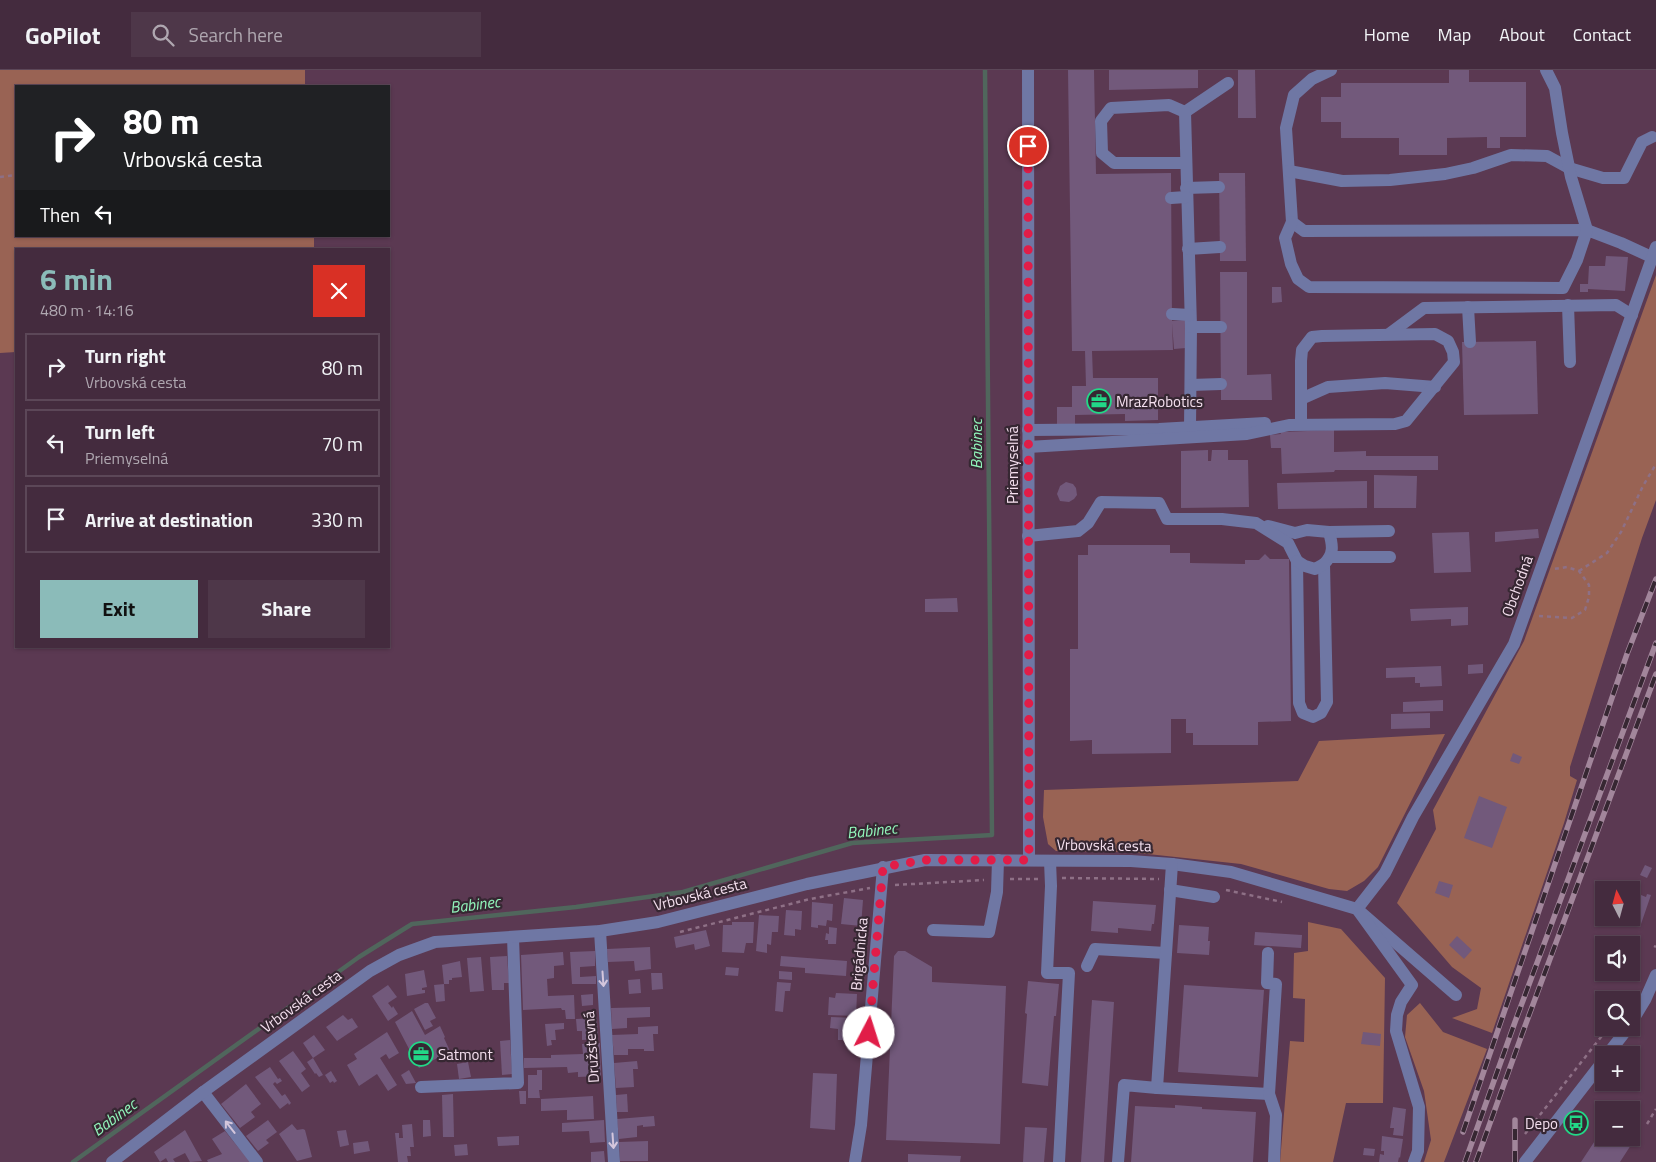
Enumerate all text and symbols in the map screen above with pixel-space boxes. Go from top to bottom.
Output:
search box [131,12,481,57]
text: GoPilot [25,17,101,53]
text: Search here [189,20,283,49]
icon: search [149,21,177,49]
text: Home [1364,21,1410,48]
text: Map [1438,21,1471,48]
text: About [1499,21,1545,48]
text: Contact [1573,21,1631,48]
text: 80 m [123,94,199,148]
icon: right [40,105,105,170]
pin [1007,125,1049,167]
icon: arrive [1014,132,1042,160]
text: Vrbovská cesta [123,142,262,176]
text: Then [40,200,80,229]
icon: left [90,200,118,228]
text: 6 min [40,256,113,302]
button: close [313,265,365,317]
text: 480 m · 14:16 [40,298,134,322]
text: Turn right [85,341,166,370]
icon: right [42,353,70,381]
text: 80 m [322,353,363,382]
text: Vrbovská cesta [85,370,186,394]
office icon: MrazRobotics [1086,388,1112,414]
place label: MrazRobotics [1116,390,1203,413]
text: Turn left [85,417,155,446]
water label: Babinec [964,417,988,469]
street label: Priemyselná [1001,425,1024,504]
icon: left [42,429,70,457]
text: 70 m [322,429,363,458]
text: Priemyselná [85,446,168,470]
icon: arrive [42,505,70,533]
text: Arrive at destination [85,505,253,534]
text: 330 m [311,505,363,534]
street label: Obchodná [1495,552,1539,620]
button: Exit [40,580,198,638]
button: Share [208,580,365,638]
water label: Babinec [846,815,900,845]
street label: Vrbovská cesta [1056,833,1152,857]
street label: Vrbovská cesta [651,871,749,917]
north arrow [1595,881,1640,926]
map controls [1595,881,1640,1146]
water label: Babinec [449,889,503,919]
street label: Brigádnicka [844,916,874,992]
button: sound [1595,936,1640,981]
street label: Vrbovská cesta [256,963,347,1038]
one-way arrow [598,971,607,987]
button: search [1595,991,1640,1036]
position arrow [842,1006,894,1058]
street label: Družstevná [577,1010,605,1084]
office icon: Satmont [408,1041,434,1067]
place label: Satmont [438,1043,493,1066]
button: + [1595,1046,1640,1091]
water label: Babinec [87,1092,143,1142]
button: − [1595,1101,1640,1146]
bus stop icon: Depo [1563,1110,1589,1136]
place label: Depo [1525,1112,1558,1135]
one-way arrow [225,1121,236,1134]
one-way arrow [608,1133,617,1149]

